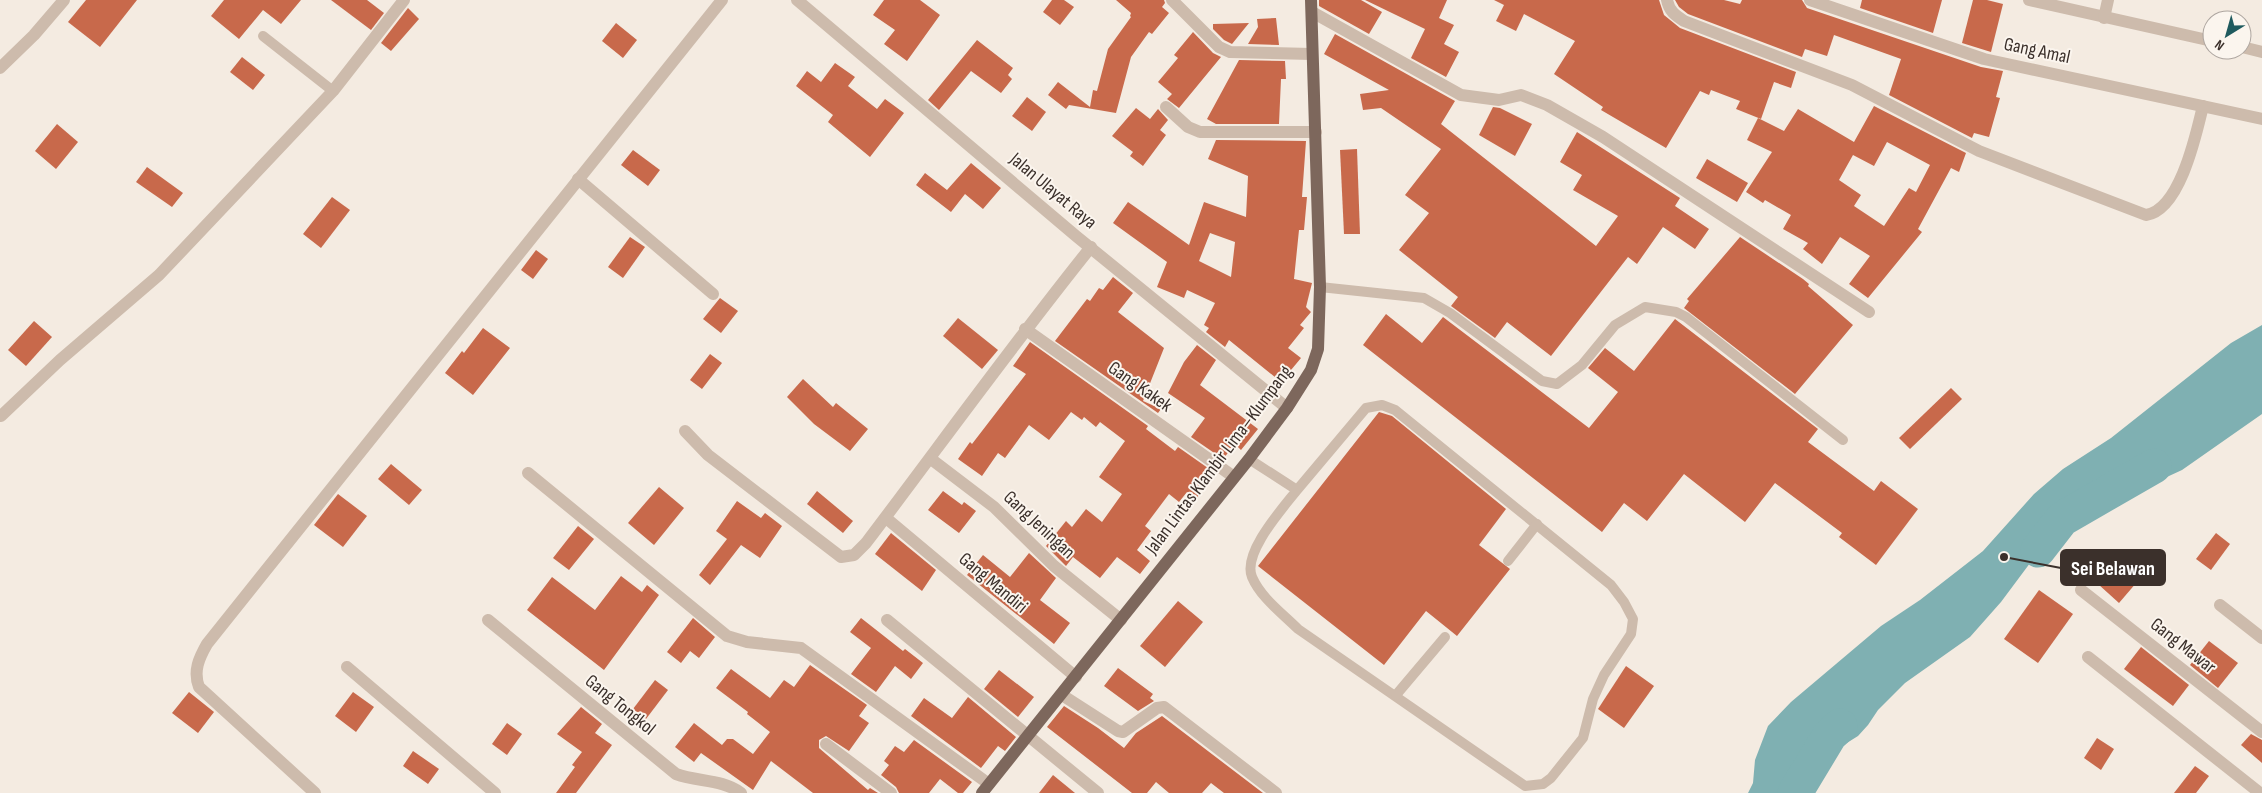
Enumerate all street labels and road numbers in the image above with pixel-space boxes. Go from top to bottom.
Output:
street label: Gang Amal [2002,33,2072,69]
street label: Jalan Ulayat Raya [1004,147,1101,234]
street label: Gang Kakek [1103,357,1177,418]
street label: Jalan Lintas Klambir Lima–Klumpang [1140,361,1298,560]
street label: Gang Jeningan [998,486,1080,564]
street label: Gang Mandiri [954,548,1032,618]
street label: Gang Mawar [2146,613,2221,679]
street label: Gang Tongkol [580,670,660,740]

